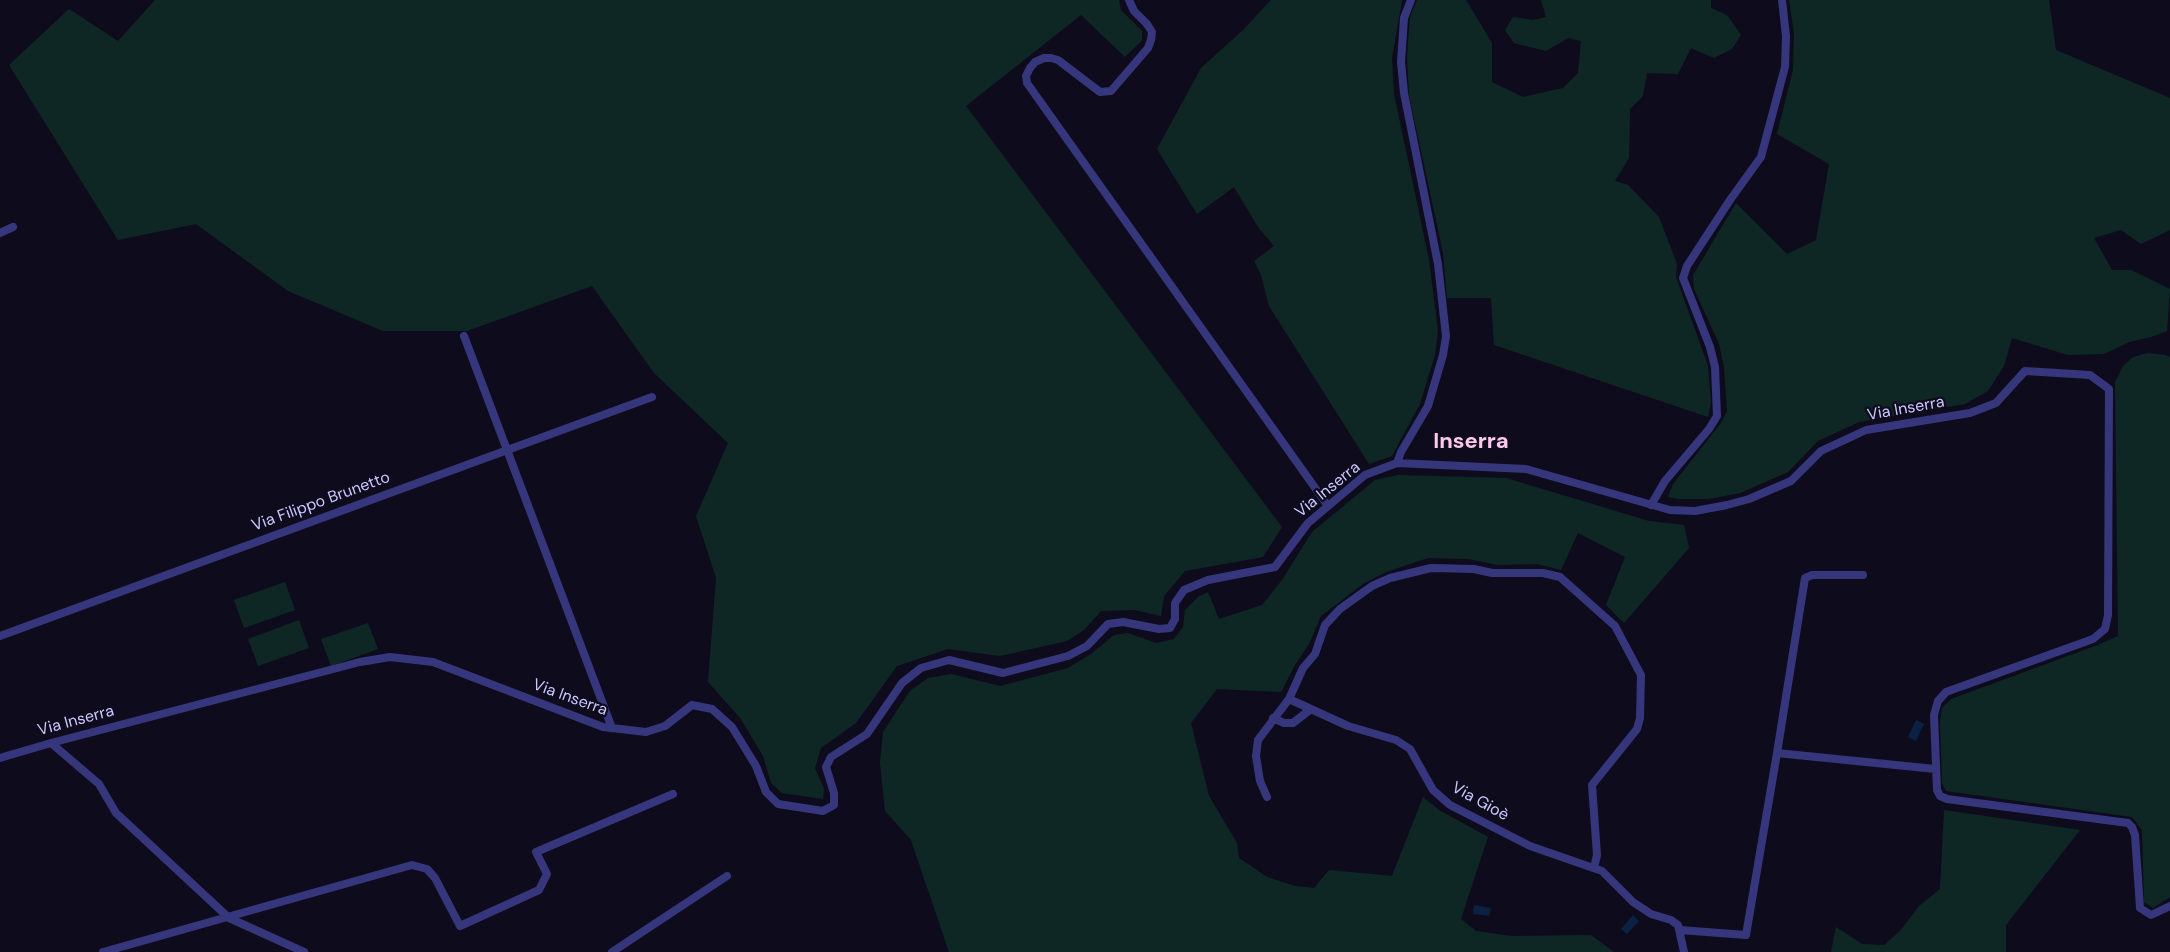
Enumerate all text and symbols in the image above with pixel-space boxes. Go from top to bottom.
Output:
street label: Via Inserra [1866,393,1946,425]
district label: Inserra [1433,429,1509,455]
street label: Via Inserra [1292,458,1364,522]
street label: Via Filippo Brunetto [249,468,393,536]
street label: Via Inserra [530,676,610,720]
street label: Via Inserra [36,702,116,740]
street label: Via Gioè [1448,779,1512,825]

